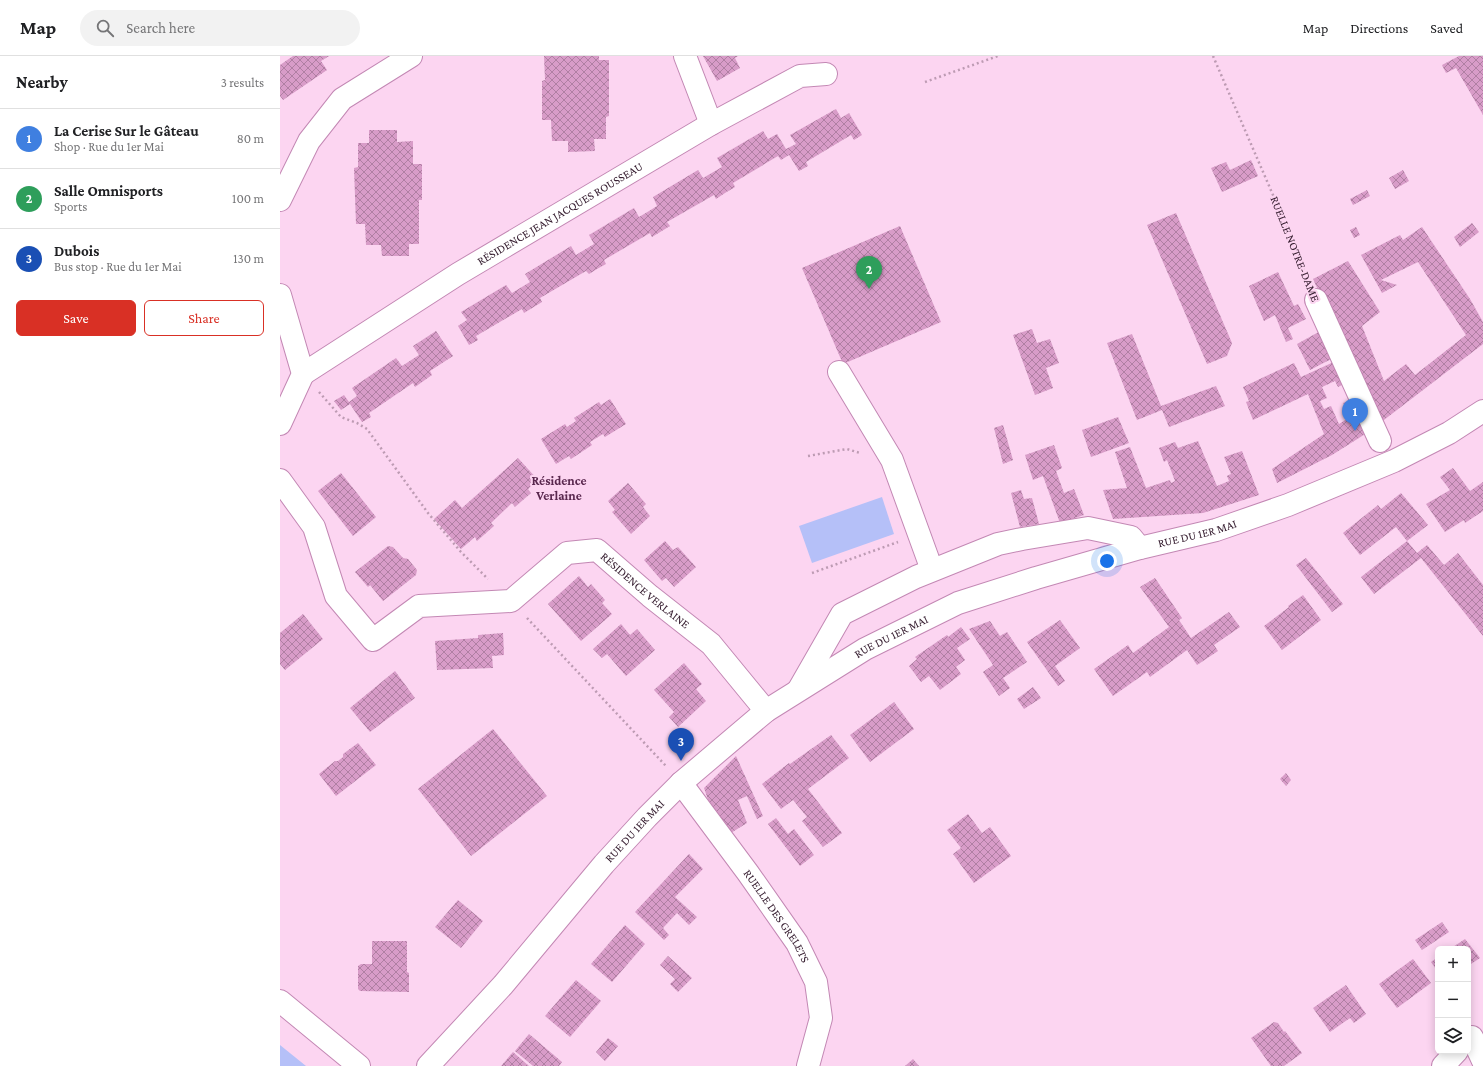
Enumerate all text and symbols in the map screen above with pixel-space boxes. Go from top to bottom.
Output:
search box [80,10,360,46]
text: Map [20,17,56,38]
icon: search [94,17,116,39]
text: Search here [126,20,195,36]
text: Map [1303,20,1328,36]
text: Directions [1350,20,1408,36]
text: Saved [1430,20,1463,36]
text: Nearby [16,73,68,92]
text: 3 results [221,75,264,90]
text: La Cerise Sur le Gâteau [54,123,199,139]
text: 1 [27,131,31,146]
text: 80 m [237,131,264,146]
text: Shop · Rue du 1er Mai [54,139,164,154]
street label: RÉSIDENCE JEAN JACQUES ROUSSEAU [475,159,645,268]
text: Salle Omnisports [54,183,163,199]
text: 2 [26,191,32,206]
text: 100 m [232,191,264,206]
street label: RUELLE NOTRE-DAME [1267,194,1323,304]
text: Sports [54,199,87,214]
text: Dubois [54,243,99,259]
text: 3 [26,251,32,266]
text: 130 m [233,251,264,266]
pin: 2 [856,256,882,289]
text: Bus stop · Rue du 1er Mai [54,259,182,274]
button: Save [16,300,136,336]
button: Share [144,300,264,336]
pin: 1 [1342,398,1368,431]
district label: Résidence Verlaine [531,473,587,503]
street label: RUE DU 1ER MAI [1157,516,1239,551]
street label: RÉSIDENCE VERLAINE [598,549,693,632]
your location [1097,551,1117,571]
street label: RUE DU 1ER MAI [852,612,931,661]
pin: 3 [668,728,694,761]
street label: RUE DU 1ER MAI [602,796,668,865]
street label: RUELLE DES GRELETS [741,867,813,965]
map controls [1435,946,1471,1054]
button: + [1435,946,1471,982]
button: − [1435,982,1471,1018]
button: layers [1435,1018,1471,1054]

